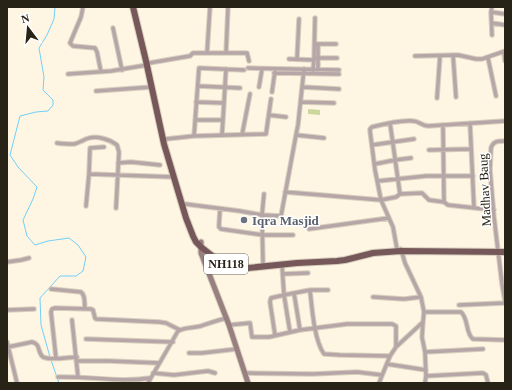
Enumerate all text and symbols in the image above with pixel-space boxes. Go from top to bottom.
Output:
north arrow [8,8,48,48]
text: N [20,12,31,25]
street label: Madhav Baug [475,152,494,227]
place label: Iqra Masjid [252,213,320,228]
marker: Iqra Masjid [239,215,249,225]
road number: NH118 [204,254,248,274]

